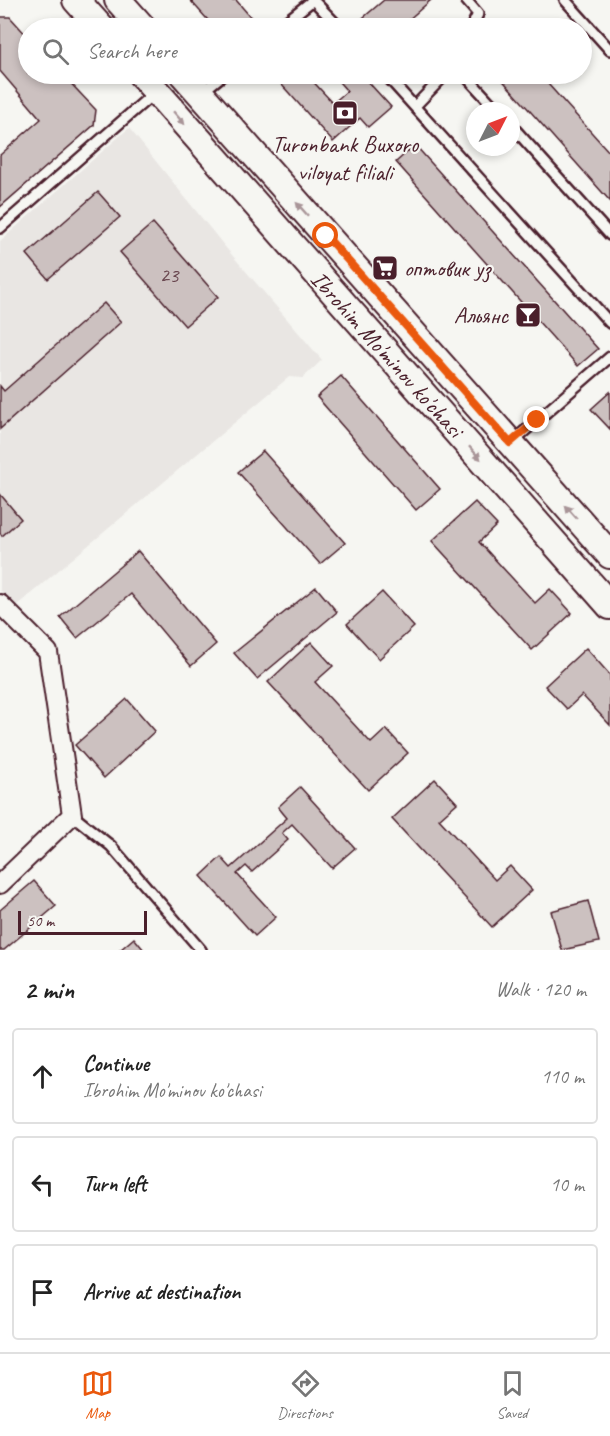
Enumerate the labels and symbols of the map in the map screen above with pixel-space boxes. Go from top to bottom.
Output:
bank icon: Turonbank Buxoro viloyat filiali [330,98,360,128]
north arrow [466,102,520,156]
one-way arrow [172,110,185,125]
place label: Turonbank Buxoro viloyat filiali [272,129,420,187]
one-way arrow [296,202,309,217]
route start [312,222,338,248]
supermarket icon: оптовик уз [370,253,400,283]
place label: оптовик уз [404,253,492,283]
house number: 23 [160,262,180,288]
street label: Ibrohim Mo'minov ko'chasi [304,264,471,445]
place label: Альянс [454,300,509,330]
bar icon: Альянс [513,300,543,330]
route end [523,406,549,432]
one-way arrow [468,445,481,460]
one-way arrow [565,505,578,520]
scale bar [18,908,147,936]

